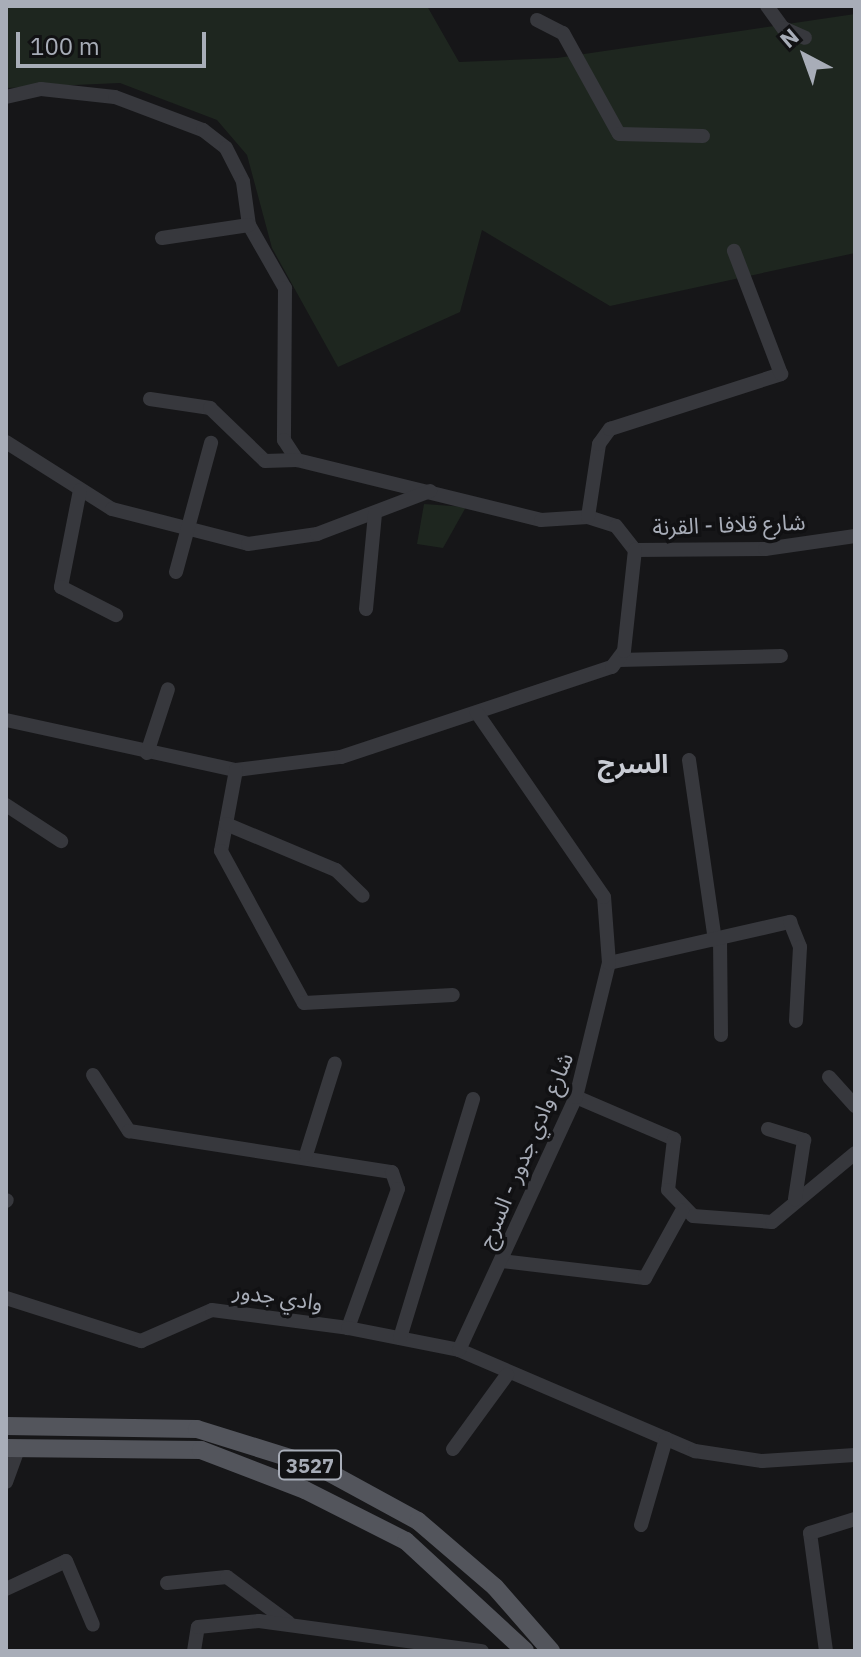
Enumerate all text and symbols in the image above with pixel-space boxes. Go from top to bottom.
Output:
scale bar [20,16,210,66]
north arrow [765,16,845,96]
text: N [773,21,804,54]
text: 100 m [30,30,100,62]
street label: شارع قلافا - القرنة [652,508,806,540]
district label: السرج [598,748,668,780]
street label: شارع وادي جدور - السرج [472,1048,578,1252]
street label: وادي جدور [232,1277,324,1315]
road number: 3527 [278,1449,342,1481]

